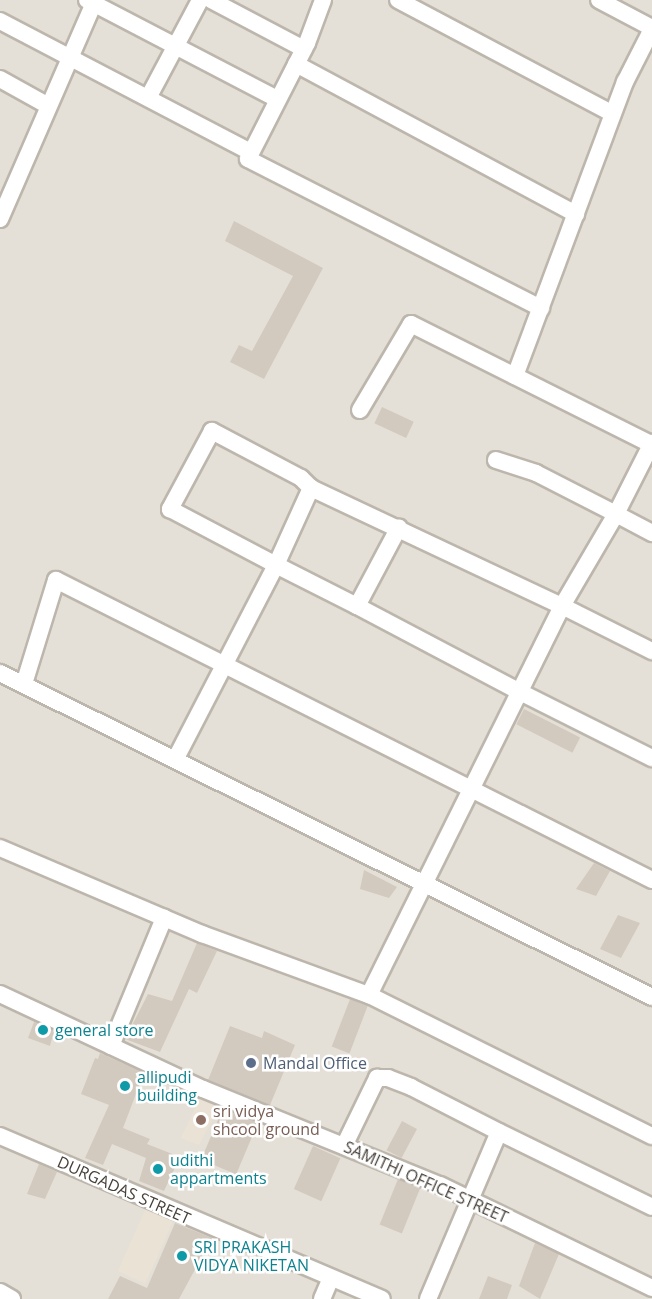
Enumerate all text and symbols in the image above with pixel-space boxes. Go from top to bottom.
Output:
place label: general store [55,1020,154,1040]
marker: general store [36,1023,50,1037]
place label: Mandal Office [263,1053,367,1073]
marker: Mandal Office [244,1056,258,1070]
place label: allipudi building [137,1067,197,1105]
marker: allipudi building [118,1079,132,1093]
place label: sri vidya shcool ground [213,1101,320,1139]
marker: sri vidya shcool ground [194,1113,208,1127]
street label: SAMITHI OFFICE STREET [341,1137,511,1227]
place label: udithi appartments [170,1150,267,1188]
street label: DURGADAS STREET [54,1152,194,1228]
marker: udithi appartments [151,1162,165,1176]
place label: SRI PRAKASH VIDYA NIKETAN [194,1237,309,1275]
marker: SRI PRAKASH VIDYA NIKETAN [175,1249,189,1263]

